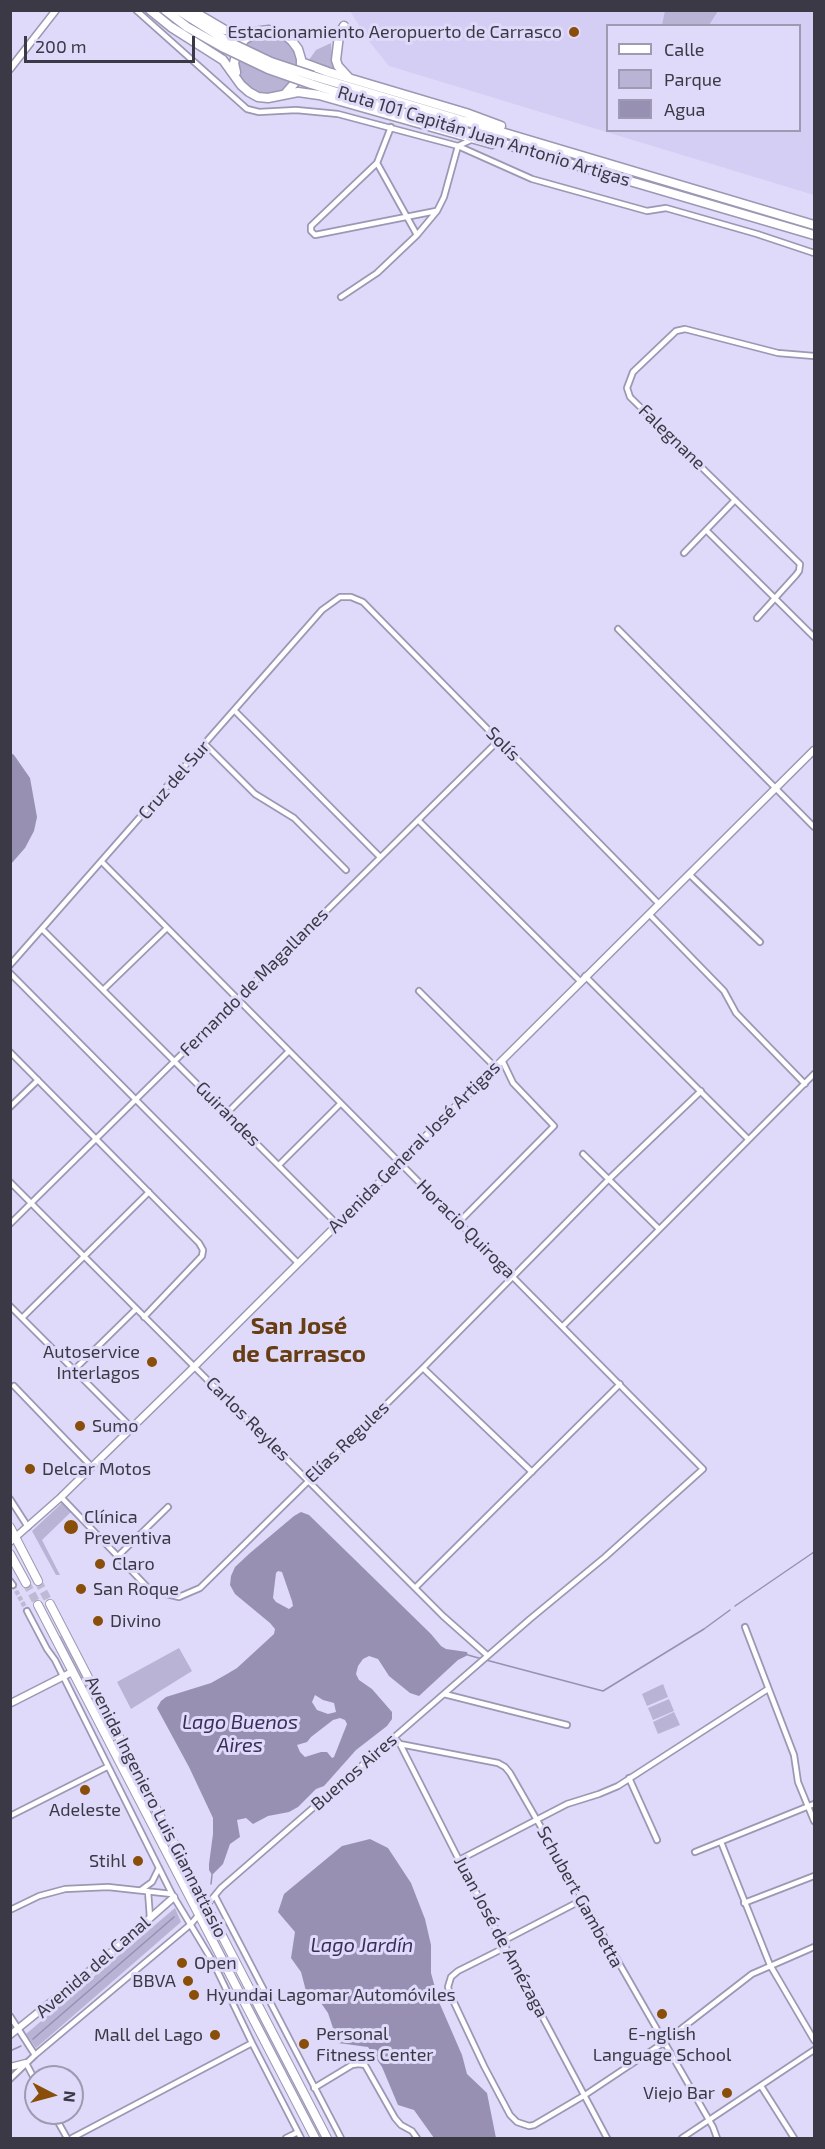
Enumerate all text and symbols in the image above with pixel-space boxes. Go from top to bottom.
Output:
place label: Estacionamiento Aeropuerto de Carrasco [228,21,562,43]
scale bar [27,24,198,62]
legend [606,24,801,132]
marker: Estacionamiento Aeropuerto de Carrasco [567,25,581,39]
text: 200 m [35,35,87,57]
text: Calle [664,38,705,60]
text: Parque [664,68,722,90]
street label: Ruta 101 Capitán Juan Antonio Artigas [335,81,633,191]
text: Agua [664,98,705,120]
street label: Falegnane [634,400,710,474]
street label: Solís [481,722,525,766]
street label: Cruz del Sur [134,736,214,824]
street label: Fernando de Magallanes [175,903,333,1061]
street label: Avenida General José Artigas [323,1056,505,1238]
street label: Guirandes [191,1077,265,1151]
street label: Horacio Quiroga [412,1175,520,1283]
district label: San José de Carrasco [232,1312,366,1368]
place label: Autoservice Interlagos [43,1341,140,1384]
marker: Autoservice Interlagos [145,1355,159,1369]
street label: Carlos Reyles [201,1372,295,1466]
street label: Elías Regules [301,1397,393,1487]
place label: Sumo [92,1415,138,1437]
marker: Sumo [73,1419,87,1433]
place label: Delcar Motos [42,1458,151,1480]
marker: Delcar Motos [23,1462,37,1476]
place label: Clínica Preventiva [84,1506,171,1549]
marker: Clínica Preventiva [62,1518,80,1536]
place label: Claro [112,1553,155,1575]
marker: Claro [93,1557,107,1571]
place label: San Roque [93,1578,179,1600]
marker: San Roque [74,1582,88,1596]
place label: Divino [110,1610,161,1632]
marker: Divino [91,1614,105,1628]
street label: Avenida Ingeniero Luis Giannattasio [80,1673,232,1941]
water label: Lago Buenos Aires [182,1710,298,1757]
street label: Buenos Aires [307,1729,401,1815]
marker: Adeleste [78,1783,92,1797]
place label: Adeleste [49,1799,121,1821]
street label: Schubert Gambetta [532,1823,628,1971]
place label: Stihl [89,1850,126,1872]
street label: Juan José de Amézaga [449,1853,553,2021]
marker: Stihl [131,1854,145,1868]
street label: Avenida del Canal [31,1912,155,2022]
water label: Lago Jardín [311,1933,413,1957]
place label: Open [194,1952,237,1974]
marker: Open [175,1956,189,1970]
place label: BBVA [132,1970,176,1992]
marker: BBVA [181,1974,195,1988]
place label: Hyundai Lagomar Automóviles [206,1984,456,2006]
marker: Hyundai Lagomar Automóviles [187,1988,201,2002]
marker: E-nglish Language School [655,2007,669,2021]
place label: Personal Fitness Center [316,2023,434,2066]
place label: E-nglish Language School [593,2023,731,2066]
place label: Mall del Lago [94,2024,203,2046]
marker: Mall del Lago [208,2028,222,2042]
marker: Personal Fitness Center [297,2037,311,2051]
north arrow [24,2065,84,2125]
place label: Viejo Bar [643,2082,715,2104]
marker: Viejo Bar [720,2086,734,2100]
text: N [60,2090,80,2103]

